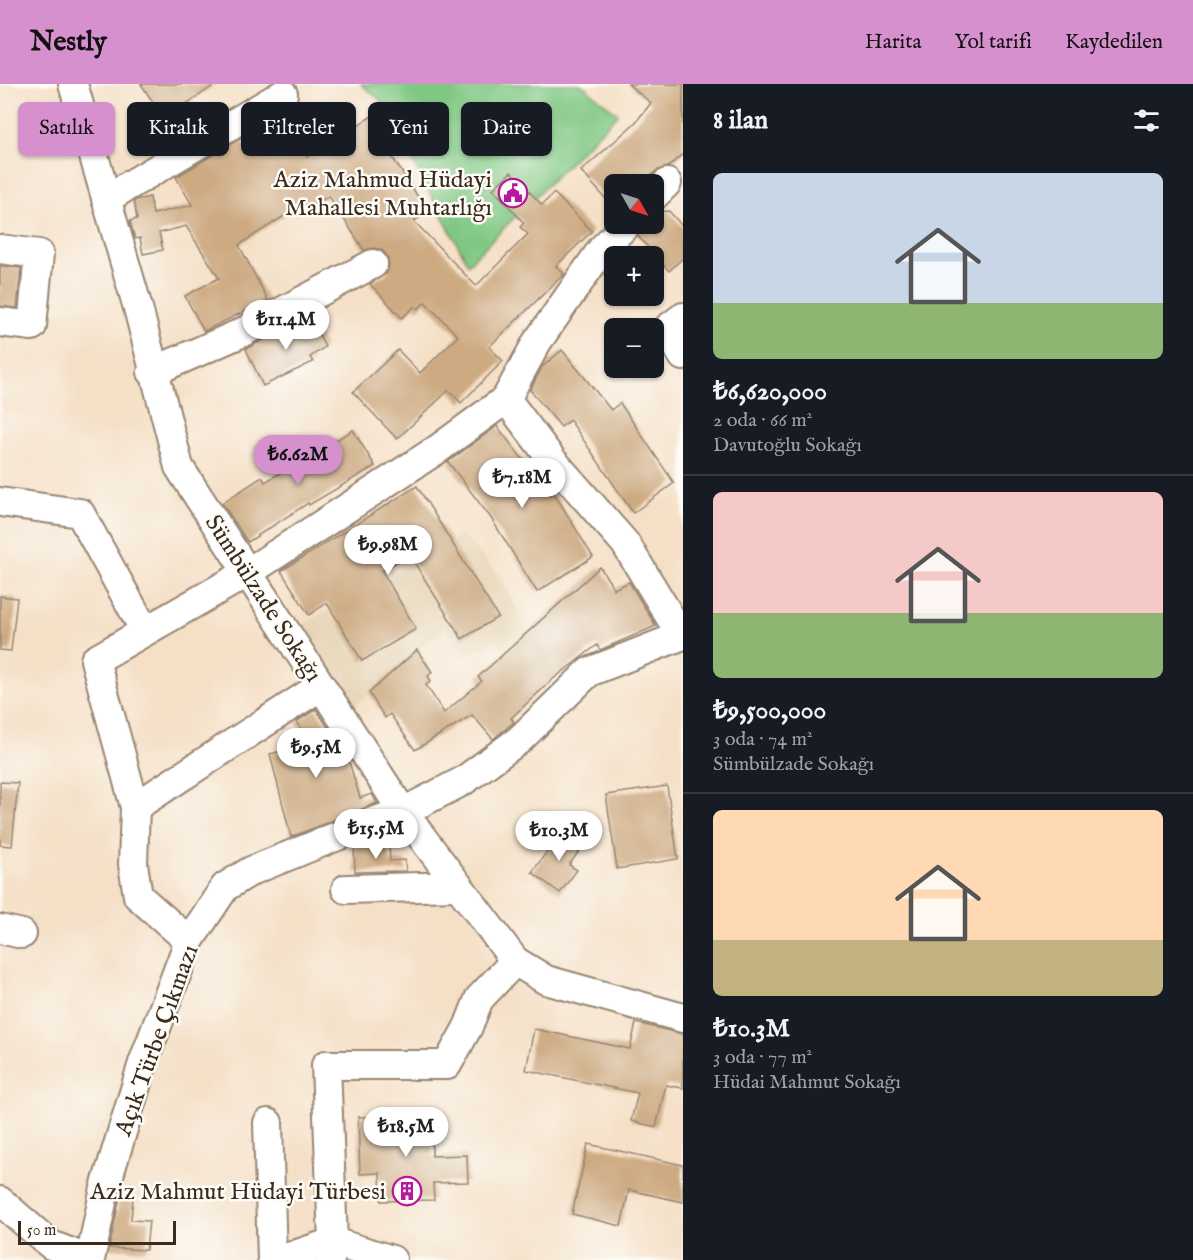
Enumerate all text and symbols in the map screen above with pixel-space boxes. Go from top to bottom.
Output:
text: Nestly [30,25,107,60]
text: Harita [865,29,922,56]
text: Yol tarifi [955,29,1032,56]
text: Kaydedilen [1065,29,1163,56]
chip: Satılık [18,102,115,156]
chip: Kiralık [127,102,229,156]
chip: Filtreler [241,102,356,156]
chip: Yeni [368,102,449,156]
chip: Daire [461,102,552,156]
text: 8 ilan [713,104,768,137]
icon: filters [1130,104,1163,137]
place label: Aziz Mahmud Hüdayi Mahallesi Muhtarlığı [272,165,492,224]
north arrow [604,174,664,234]
map controls [604,174,664,378]
public building icon: Aziz Mahmud Hüdayi Mahallesi Muhtarlığı [497,177,529,209]
icon: home [884,212,992,320]
button: + [604,246,664,306]
pin: ₺11.4M [237,300,335,351]
text: ₺11.4M [256,307,316,332]
button: − [604,318,664,378]
text: ₺6,620,000 [713,375,827,408]
text: 2 oda · 66 m² [713,408,812,433]
text: Davutoğlu Sokağı [713,433,862,458]
pin: ₺6.62M [249,435,347,486]
text: ₺6.62M [268,442,328,467]
pin: ₺7.18M [473,458,571,509]
text: ₺7.18M [492,465,552,490]
street label: Sümbülzade Sokağı [197,509,328,688]
pin: ₺9.98M [339,525,437,576]
icon: home [884,531,992,639]
text: ₺9.98M [358,532,418,557]
text: ₺9,500,000 [713,694,826,727]
text: 3 oda · 74 m² [713,727,813,752]
pin: ₺9.5M [274,728,358,779]
text: ₺9.5M [291,735,341,760]
text: Sümbülzade Sokağı [713,752,874,777]
pin: ₺15.5M [327,809,425,860]
pin: ₺10.3M [510,811,608,862]
text: ₺15.5M [348,816,404,841]
text: ₺10.3M [529,818,589,843]
icon: home [884,849,992,957]
street label: Açık Türbe Çıkmazı [108,941,206,1141]
text: ₺10.3M [713,1012,790,1045]
text: 3 oda · 77 m² [713,1045,812,1070]
text: Hüdai Mahmut Sokağı [713,1070,901,1095]
pin: ₺18.5M [357,1107,455,1158]
text: ₺18.5M [377,1114,435,1139]
building icon: Aziz Mahmut Hüdayi Türbesi [391,1175,423,1207]
place label: Aziz Mahmut Hüdayi Türbesi [89,1177,386,1208]
scale bar [18,1218,176,1246]
text: 50 m [27,1221,56,1241]

